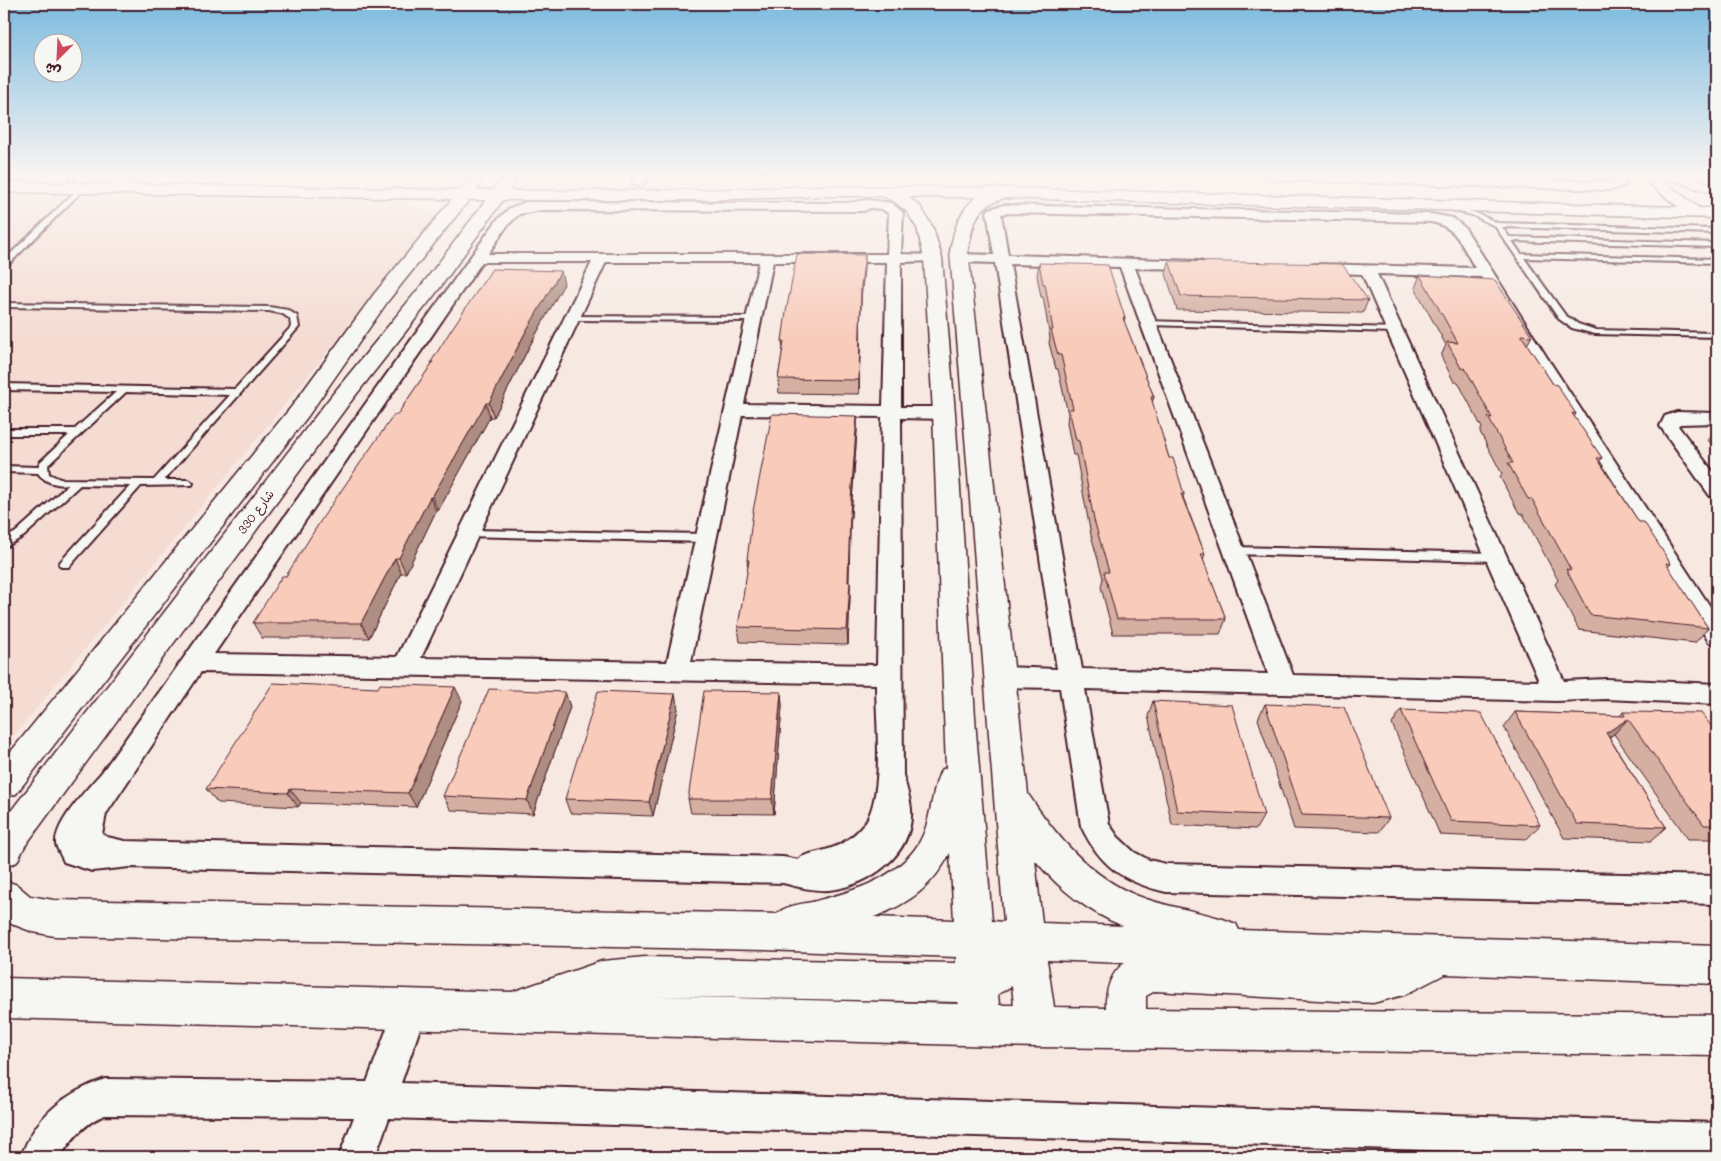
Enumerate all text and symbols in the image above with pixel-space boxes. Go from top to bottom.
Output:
north arrow [32,32,82,82]
text: ش [42,59,63,82]
street label: شارع 330 [233,486,279,538]

